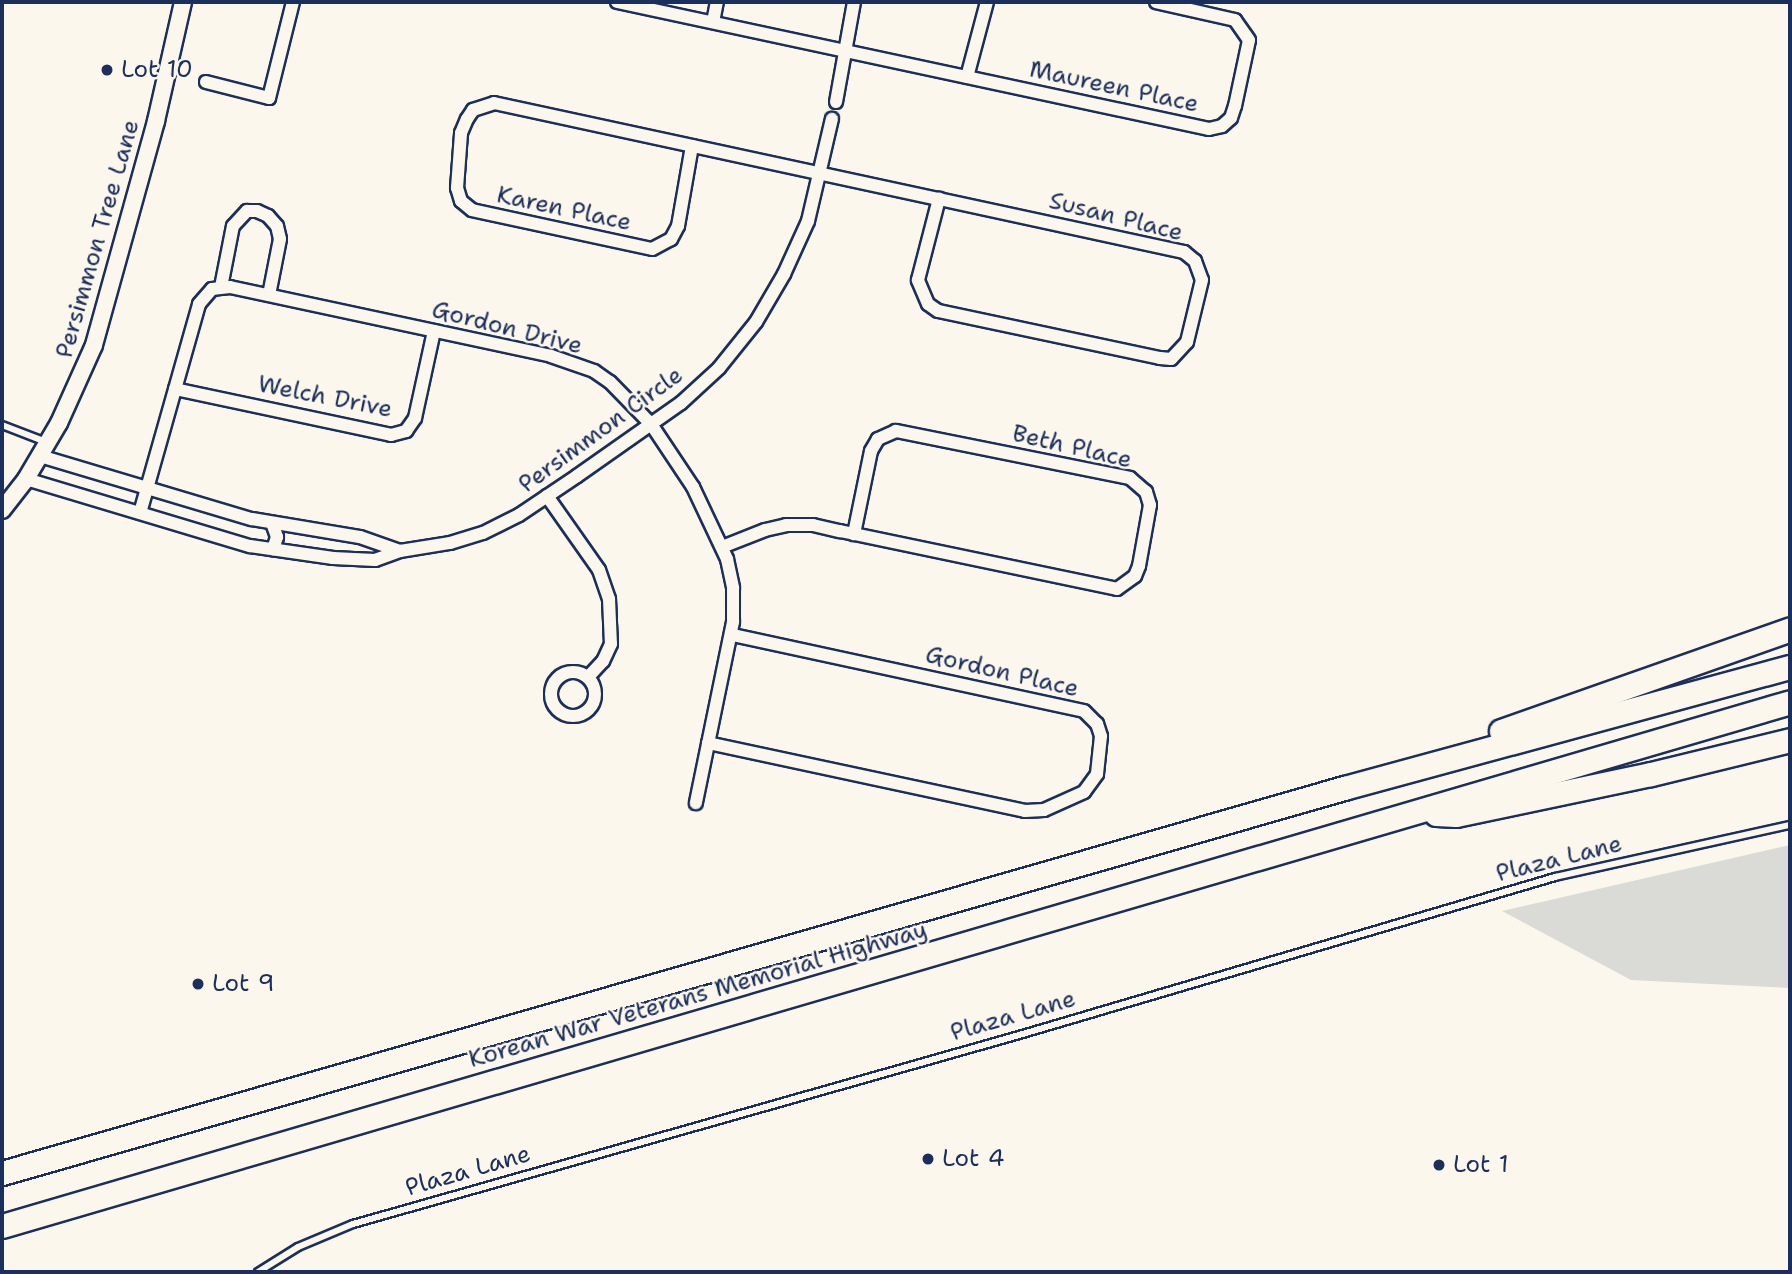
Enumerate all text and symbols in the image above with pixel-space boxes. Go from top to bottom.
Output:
street label: Maureen Place [1027,55,1201,119]
place label: Lot 10 [121,56,193,84]
marker: Lot 10 [99,62,115,78]
street label: Persimmon Tree Lane [50,117,146,361]
street label: Karen Place [494,181,634,237]
street label: Susan Place [1046,186,1186,248]
street label: Gordon Drive [429,295,585,361]
street label: Persimmon Circle [513,361,689,499]
street label: Welch Drive [255,370,395,424]
street label: Beth Place [1009,419,1135,475]
street label: Gordon Place [923,640,1081,704]
street label: Plaza Lane [1493,829,1625,889]
street label: Korean War Veterans Memorial Highway [465,916,931,1074]
place label: Lot 9 [212,970,274,998]
marker: Lot 9 [190,976,206,992]
street label: Plaza Lane [947,984,1079,1048]
street label: Plaza Lane [402,1139,534,1203]
place label: Lot 4 [942,1145,1004,1173]
marker: Lot 4 [920,1151,936,1167]
place label: Lot 1 [1453,1151,1509,1179]
marker: Lot 1 [1431,1157,1447,1173]

